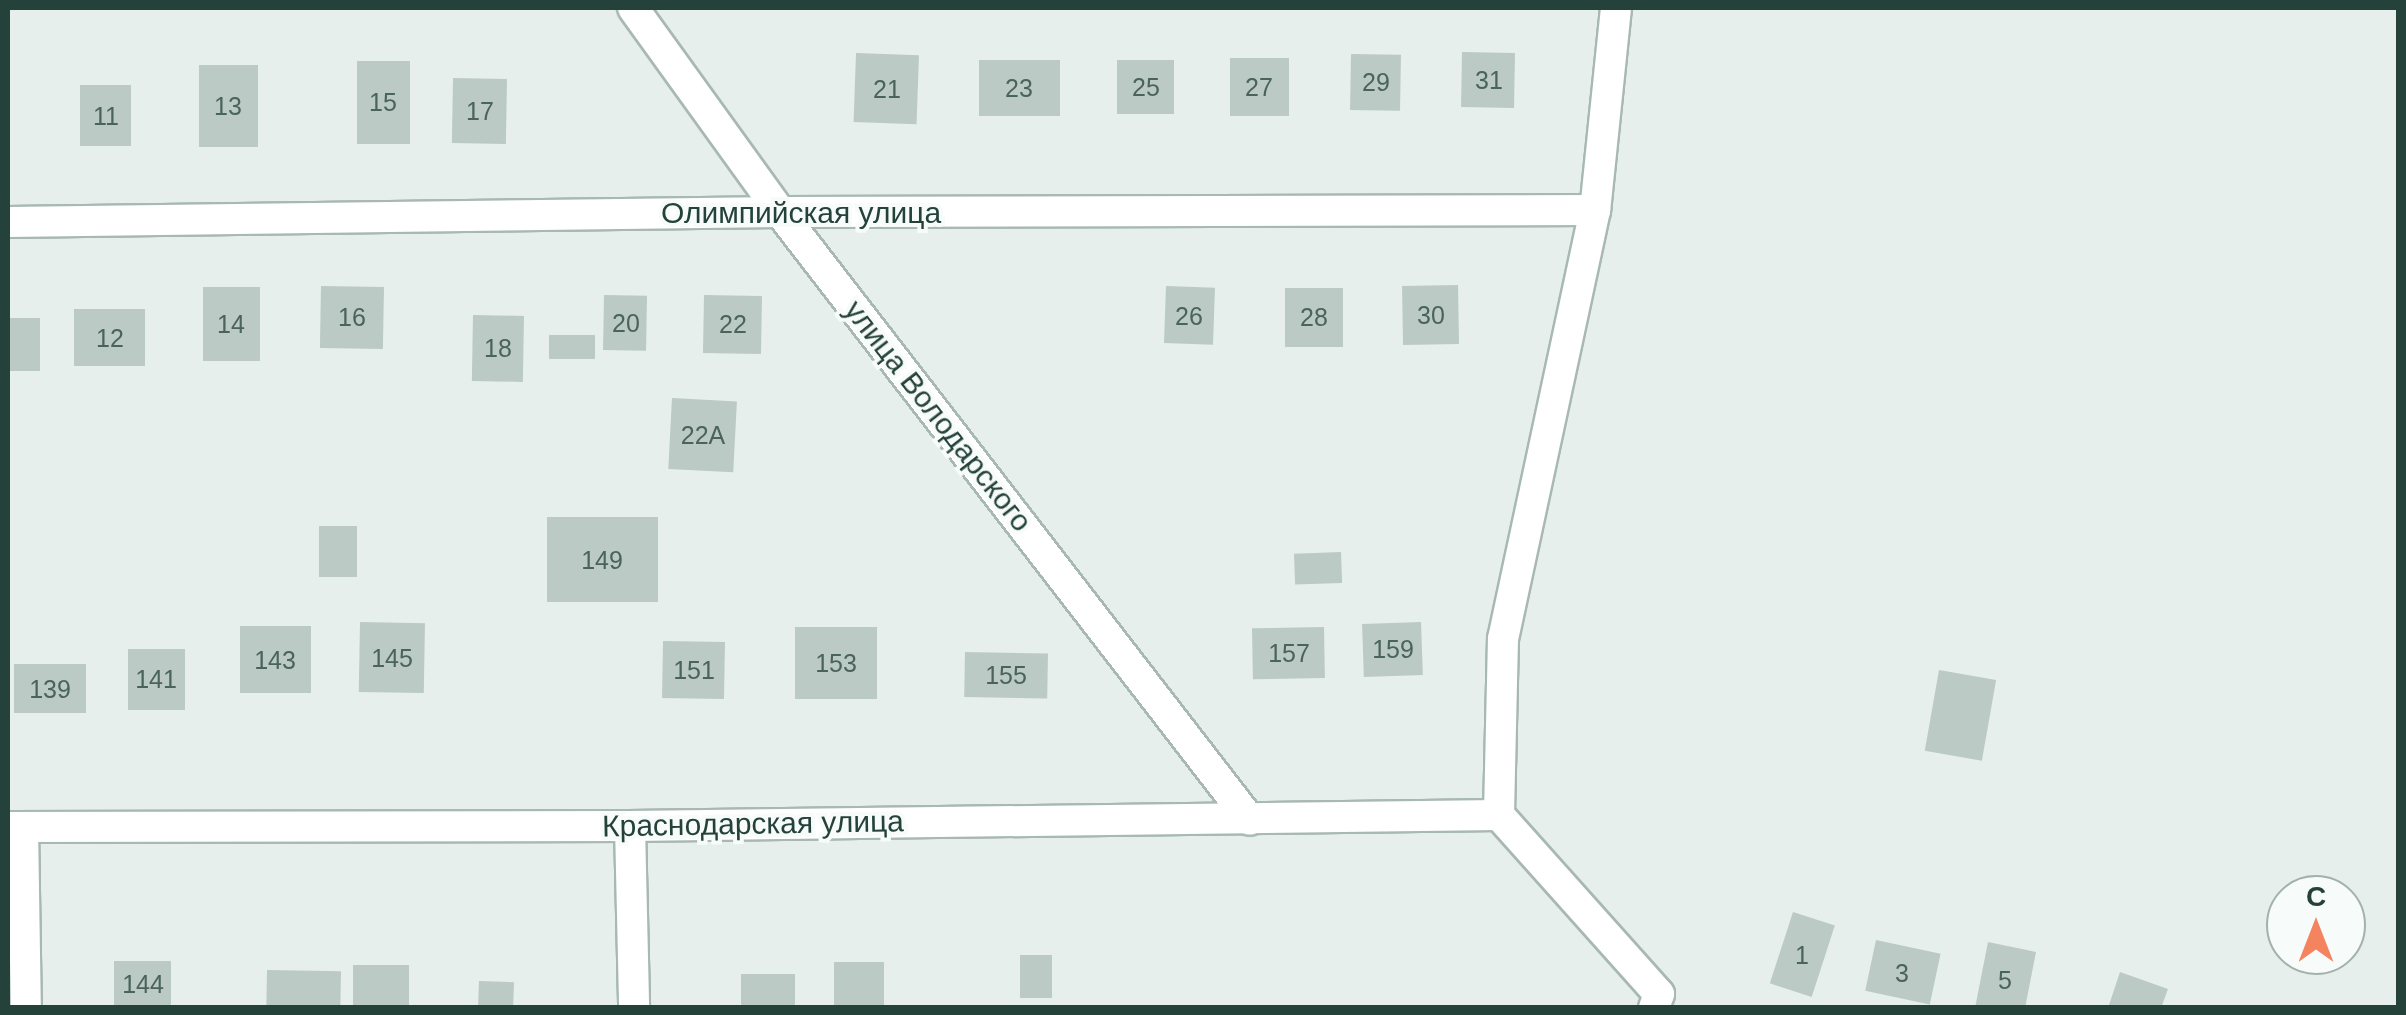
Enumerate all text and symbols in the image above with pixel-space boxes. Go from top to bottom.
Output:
house number: 31 [1475,65,1503,95]
house number: 29 [1362,67,1390,97]
house number: 25 [1132,72,1160,102]
house number: 27 [1245,72,1273,102]
house number: 23 [1005,73,1033,103]
house number: 21 [873,74,901,104]
house number: 15 [369,87,397,117]
house number: 13 [214,91,242,121]
house number: 17 [466,96,494,126]
house number: 11 [93,101,119,131]
street label: Олимпийская улица [661,195,941,231]
street label: улица Володарского [836,293,1040,539]
house number: 30 [1417,300,1445,330]
house number: 26 [1175,301,1203,331]
house number: 16 [338,302,366,332]
house number: 28 [1300,302,1328,332]
house number: 20 [612,308,640,338]
house number: 14 [217,309,245,339]
house number: 22 [719,309,747,339]
house number: 12 [96,323,124,353]
house number: 18 [484,333,512,363]
house number: 22А [681,420,725,450]
house number: 149 [581,545,623,575]
house number: 159 [1372,634,1414,664]
house number: 157 [1268,638,1310,668]
house number: 145 [371,643,413,673]
house number: 143 [254,645,296,675]
house number: 153 [815,648,857,678]
house number: 151 [673,655,715,685]
house number: 155 [985,660,1027,690]
house number: 141 [135,664,177,694]
house number: 139 [29,674,71,704]
street label: Краснодарская улица [602,803,904,845]
north arrow [2266,875,2366,975]
text: С [2306,881,2326,912]
house number: 1 [1795,940,1809,970]
house number: 3 [1895,958,1909,988]
house number: 5 [1998,965,2012,995]
house number: 144 [122,969,164,999]

